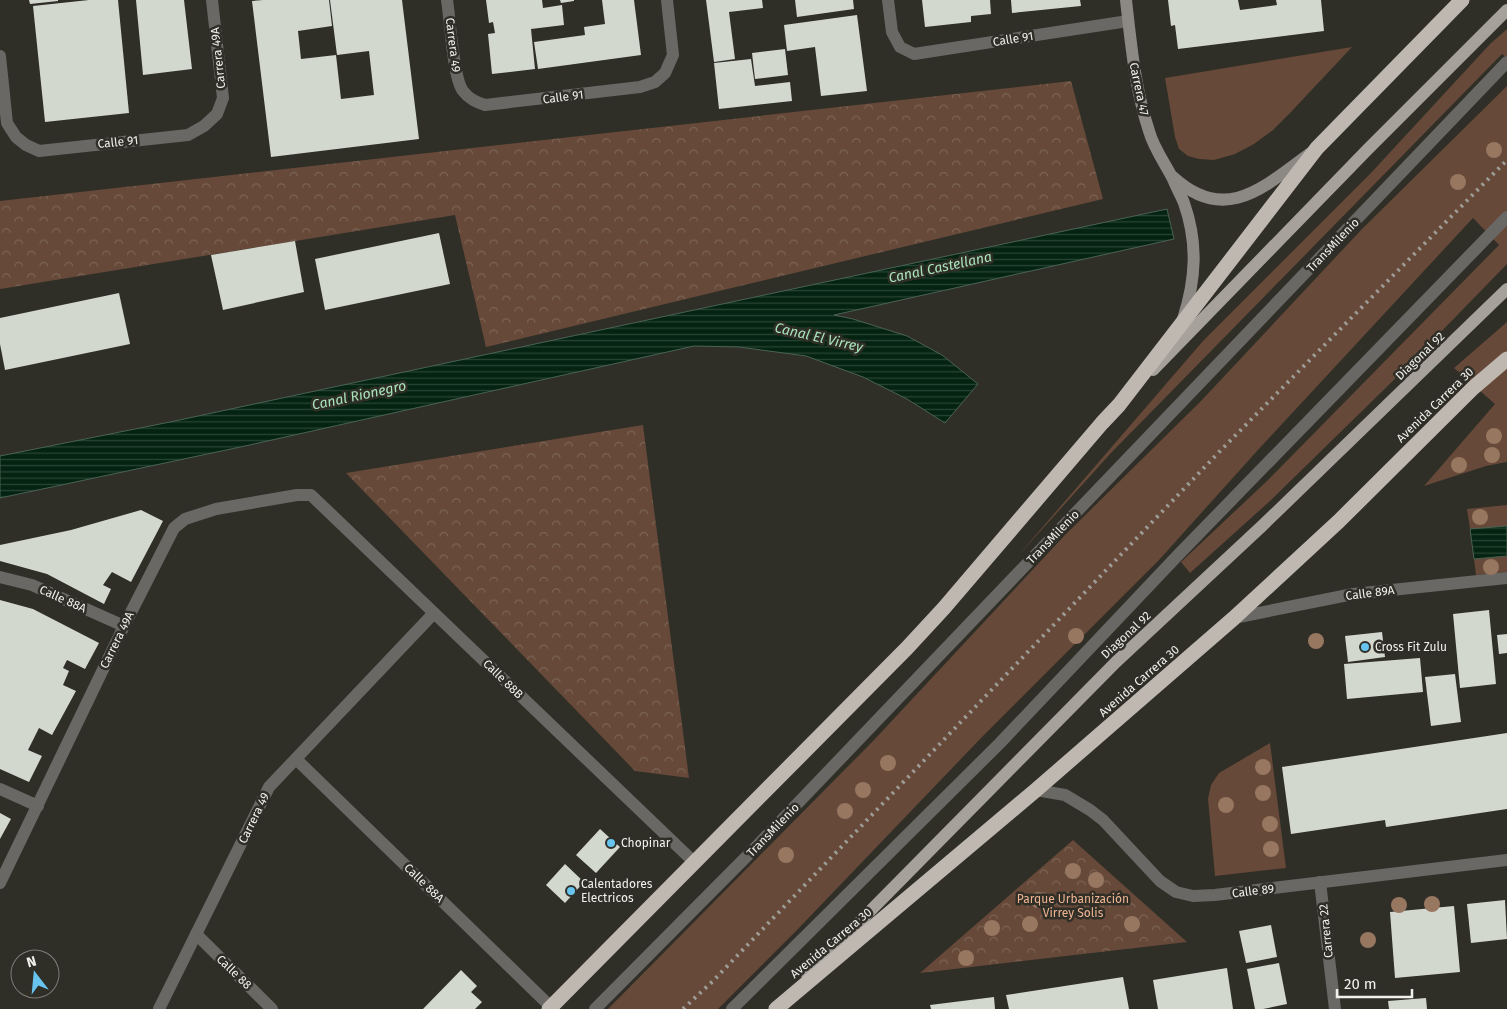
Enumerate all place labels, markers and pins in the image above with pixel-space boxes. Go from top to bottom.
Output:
place label: Cross Fit Zulu [1375,640,1447,654]
marker: Cross Fit Zulu [1359,641,1371,653]
place label: Chopinar [621,836,671,850]
marker: Chopinar [605,837,617,849]
place label: Calentadores Electricos [581,877,653,905]
marker: Calentadores Electricos [565,885,577,897]

